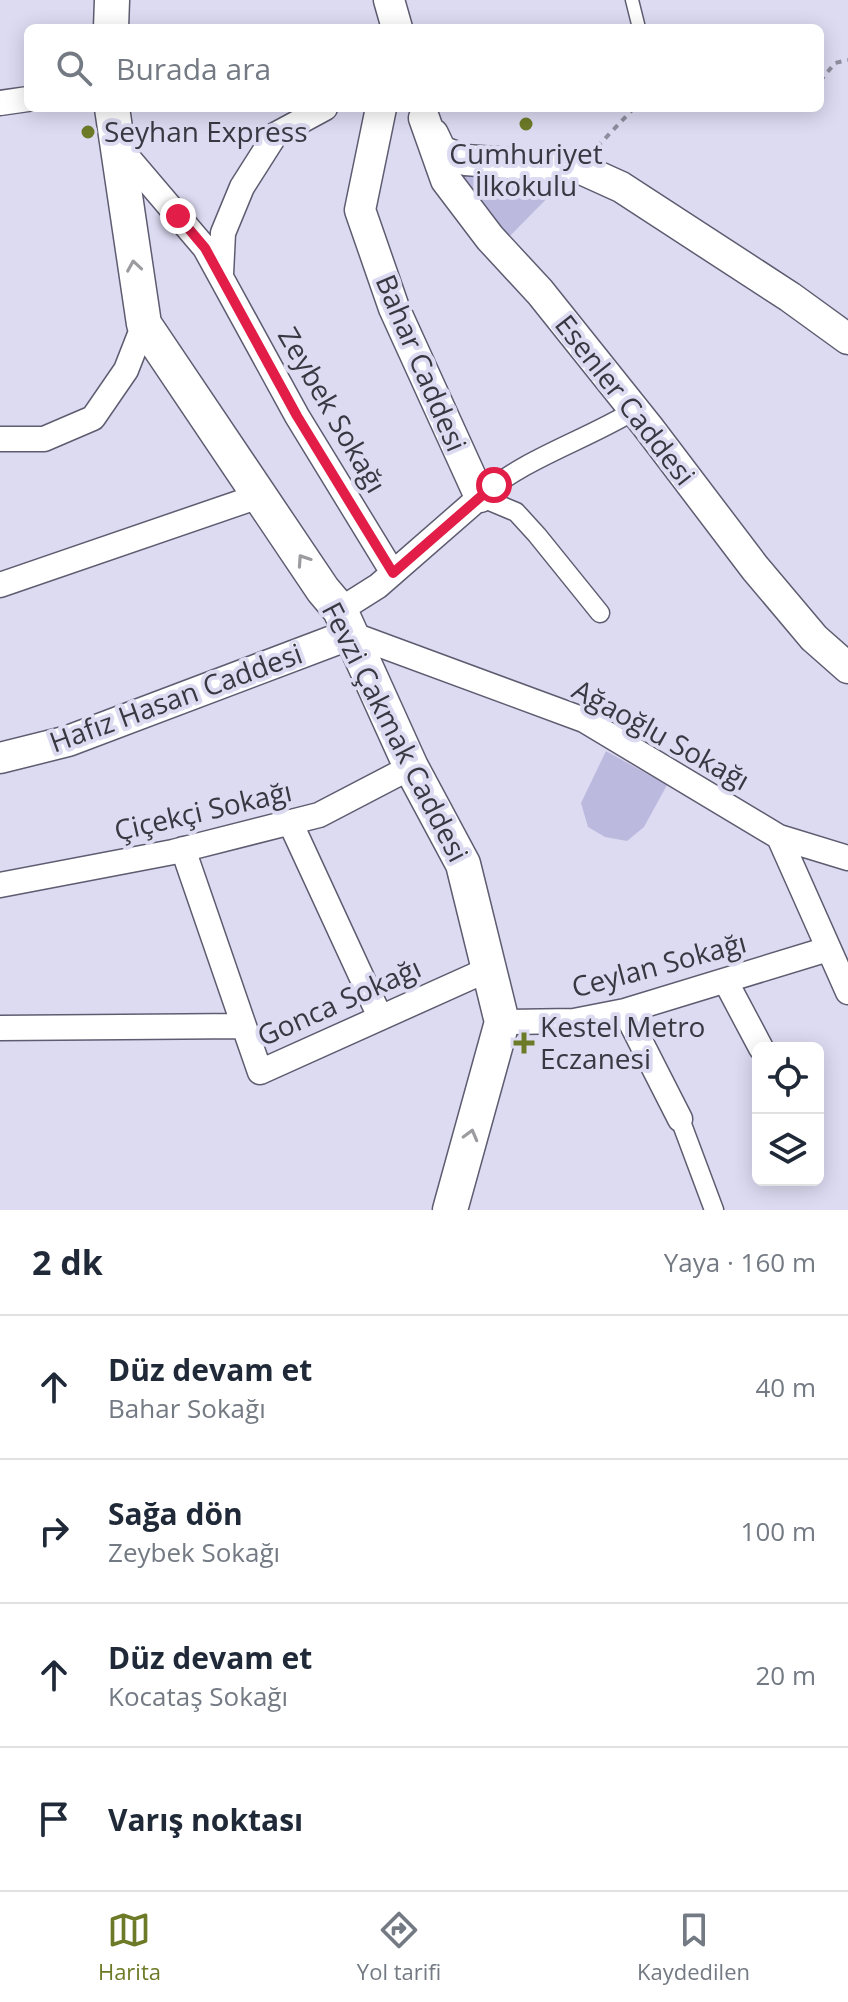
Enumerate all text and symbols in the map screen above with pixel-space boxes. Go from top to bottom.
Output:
search box [24,24,824,112]
icon: search [52,46,96,90]
text: Burada ara [116,48,271,89]
place label: Seyhan Express [104,112,307,150]
marker: Cumhuriyet İlkokulu [517,115,535,133]
marker: Seyhan Express [79,123,97,141]
place label: Cumhuriyet İlkokulu [449,134,603,204]
route end [160,198,196,234]
one-way arrow [127,259,144,273]
street label: Bahar Caddesi [368,268,476,457]
street label: Esenler Caddesi [547,306,704,493]
street label: Zeybek Sokağı [270,320,396,499]
route start [476,467,512,503]
one-way arrow [298,555,313,569]
street label: Fevzi Çakmak Caddesi [314,595,478,868]
street label: Hafız Hasan Caddesi [44,634,307,760]
street label: Ağaoğlu Sokağı [566,670,757,798]
street label: Çiçekçi Sokağı [110,771,295,849]
street label: Ceylan Sokağı [567,922,750,1006]
street label: Gonca Sokağı [251,948,426,1054]
place label: Kestel Metro Eczanesi [540,1007,705,1077]
marker: Kestel Metro Eczanesi [515,1034,533,1052]
map controls [752,1042,824,1186]
button: locate [752,1042,824,1114]
button: layers [752,1114,824,1186]
one-way arrow [462,1128,478,1142]
text: 2 dk [32,1239,103,1285]
text: Yaya · 160 m [664,1244,816,1280]
text: Düz devam et [108,1349,312,1390]
icon: ahead [32,1365,76,1409]
text: 40 m [755,1369,816,1405]
text: Bahar Sokağı [108,1390,266,1426]
text: Sağa dön [108,1493,243,1534]
icon: right [32,1509,76,1553]
text: 100 m [741,1513,816,1549]
text: Zeybek Sokağı [108,1534,280,1570]
text: Düz devam et [108,1637,312,1678]
icon: ahead [32,1653,76,1697]
text: 20 m [755,1657,816,1693]
text: Kocataş Sokağı [108,1678,288,1714]
icon: arrive [32,1797,76,1841]
text: Varış noktası [108,1799,303,1840]
tab: Harita [98,1908,161,1986]
tab: Yol tarifi [357,1908,441,1986]
tab: Kaydedilen [637,1908,750,1986]

